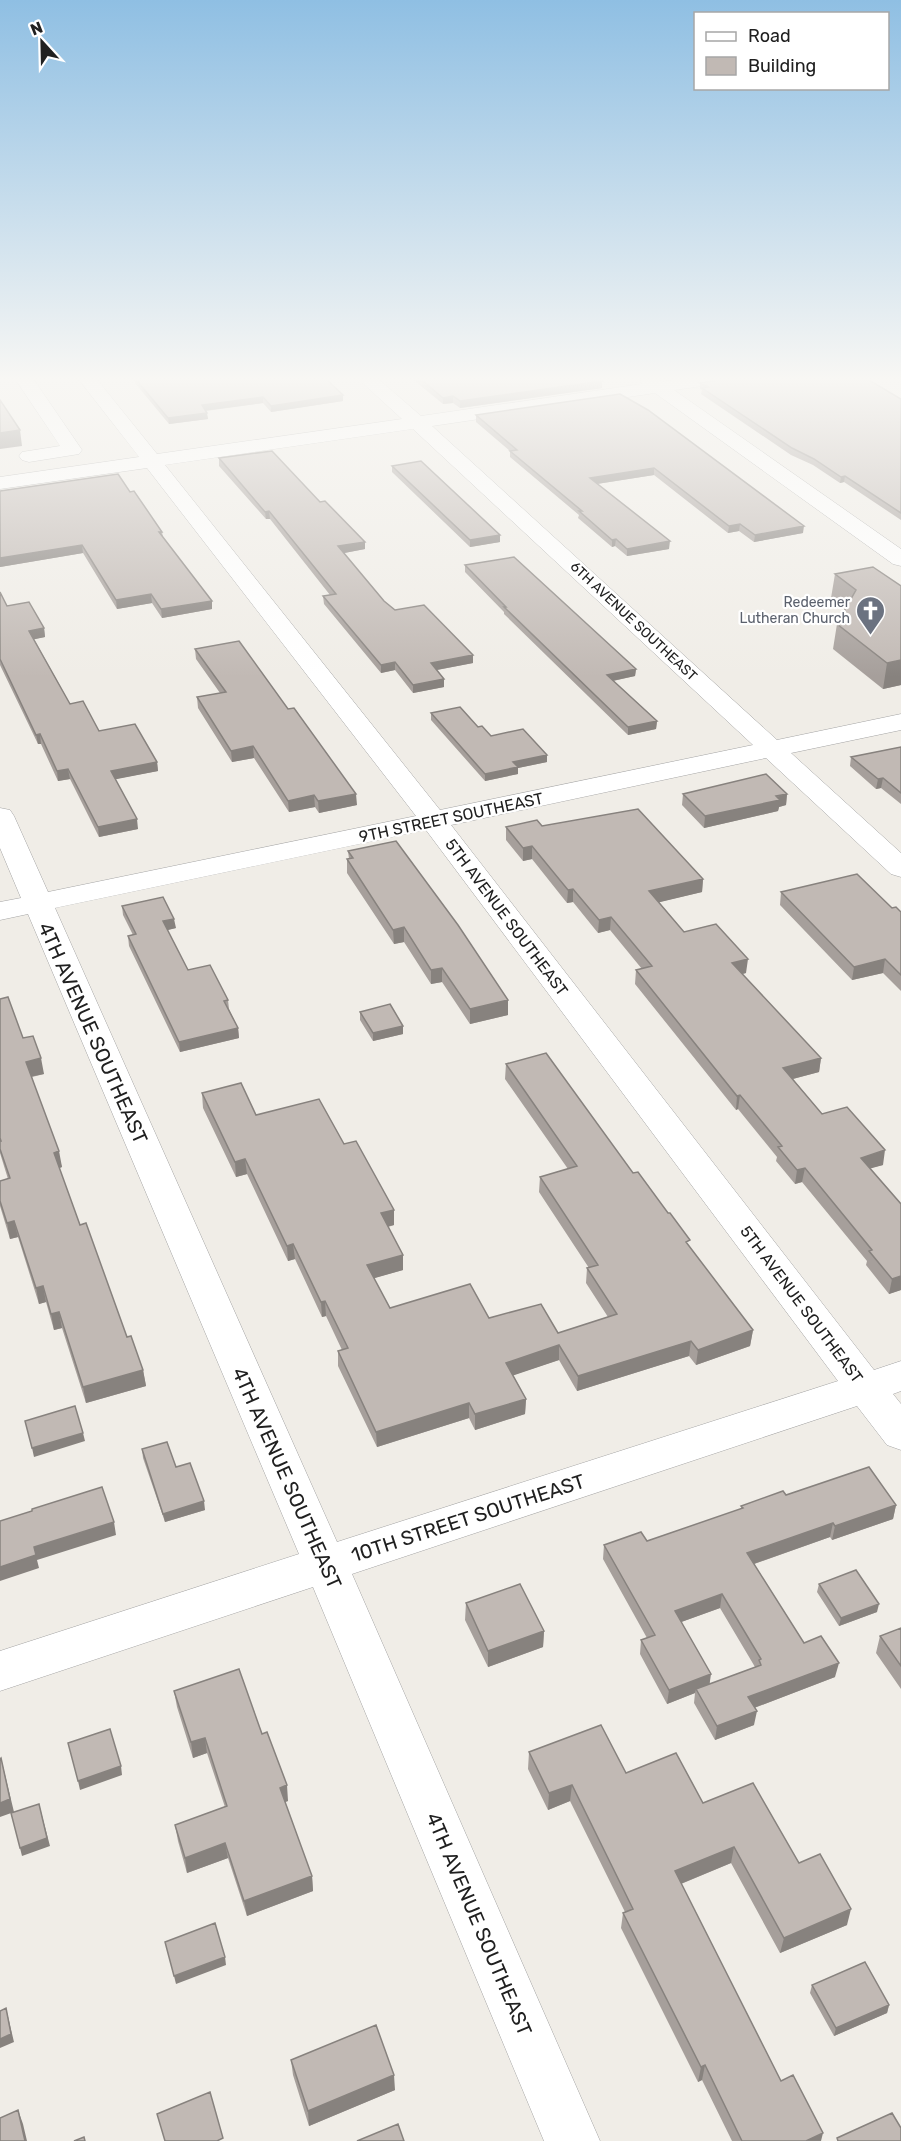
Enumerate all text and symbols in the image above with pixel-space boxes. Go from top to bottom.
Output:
north arrow [12,12,72,72]
legend [694,12,889,90]
text: N [28,18,45,40]
text: Road [748,25,791,47]
text: Building [748,55,816,77]
street label: 6TH AVENUE SOUTHEAST [567,558,701,685]
place label: Redeemer Lutheran Church [740,594,851,627]
church icon: Redeemer Lutheran Church [855,594,887,636]
street label: 9TH STREET SOUTHEAST [357,789,545,846]
street label: 5TH AVENUE SOUTHEAST [441,835,572,1000]
street label: 4TH AVENUE SOUTHEAST [33,919,153,1148]
street label: 5TH AVENUE SOUTHEAST [736,1222,867,1387]
street label: 4TH AVENUE SOUTHEAST [227,1364,347,1593]
street label: 10TH STREET SOUTHEAST [348,1469,588,1567]
street label: 4TH AVENUE SOUTHEAST [421,1809,537,2039]

